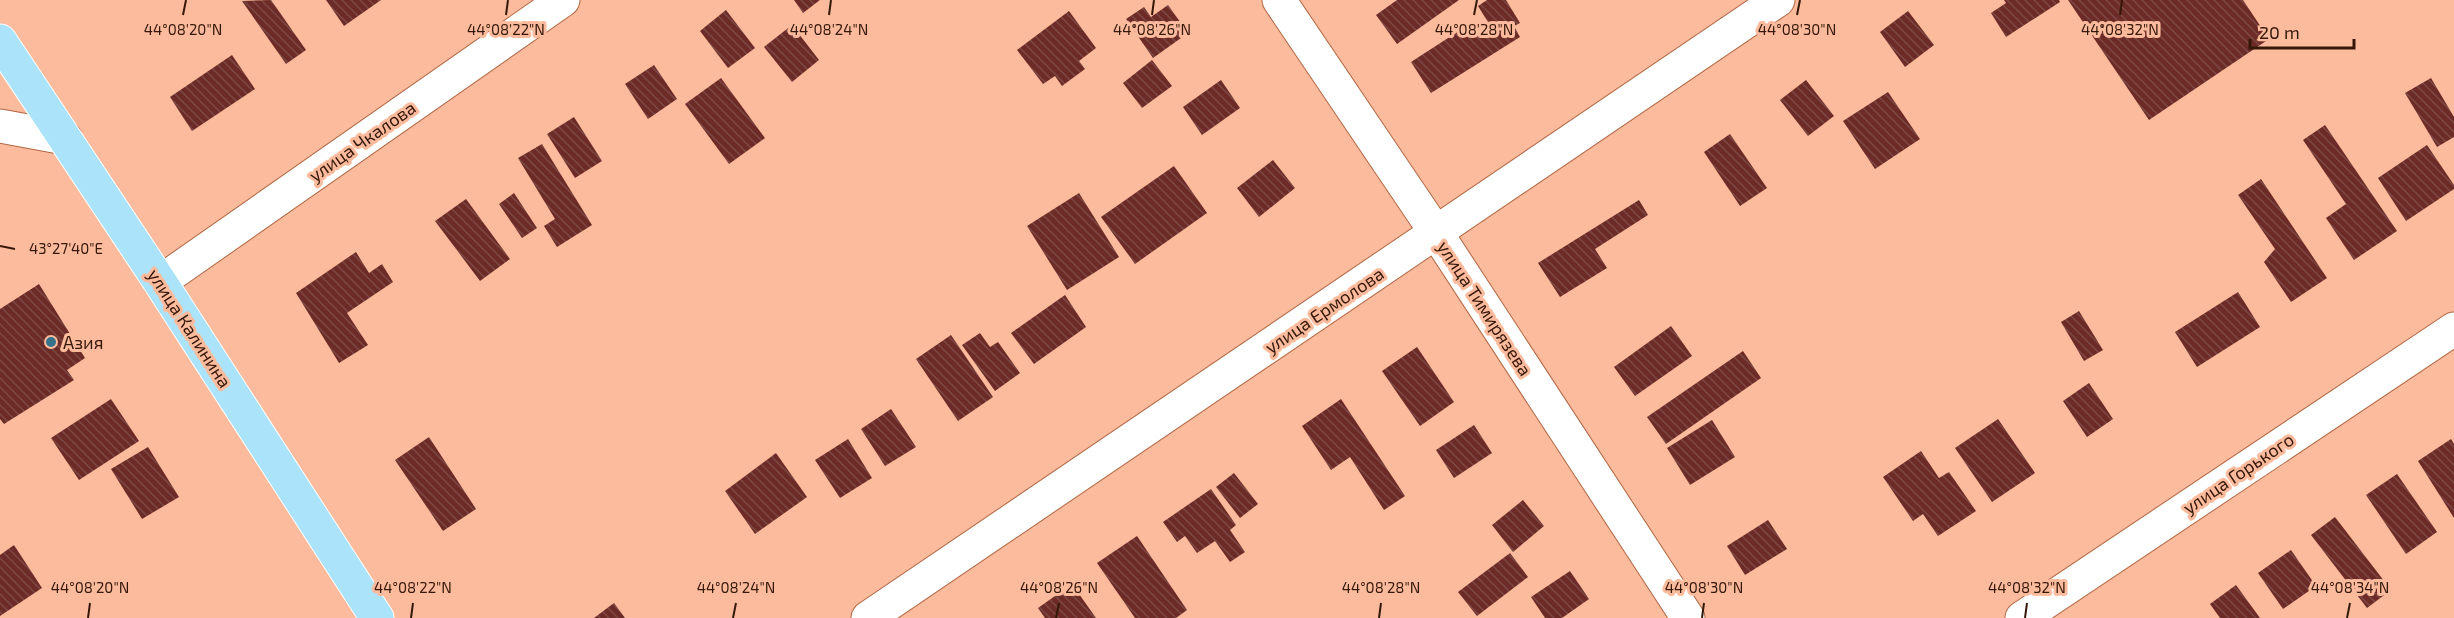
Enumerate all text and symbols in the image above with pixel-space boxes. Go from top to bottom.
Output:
scale bar [2250,12,2354,50]
text: 44°08'20"N [144,20,222,38]
text: 44°08'22"N [467,20,545,38]
text: 44°08'24"N [790,20,868,38]
text: 44°08'26"N [1113,20,1191,38]
text: 44°08'28"N [1435,20,1513,38]
text: 44°08'30"N [1758,20,1836,38]
text: 44°08'32"N [2081,20,2159,38]
text: 20 m [2259,21,2300,43]
street label: улица Чкалова [304,96,420,186]
street label: улица Тимирязева [1433,236,1537,380]
text: 43°27'40"E [29,239,103,257]
street label: улица Ермолова [1260,262,1388,358]
street label: улица Калинина [143,264,237,392]
place label: Азия [63,331,103,353]
marker: Азия [44,335,58,349]
street label: улица Горького [2178,428,2298,518]
text: 44°08'20"N [51,578,129,596]
text: 44°08'22"N [374,578,452,596]
text: 44°08'24"N [697,578,775,596]
text: 44°08'26"N [1020,578,1098,596]
text: 44°08'28"N [1342,578,1420,596]
text: 44°08'30"N [1665,578,1743,596]
text: 44°08'32"N [1988,578,2066,596]
text: 44°08'34"N [2311,578,2389,596]

